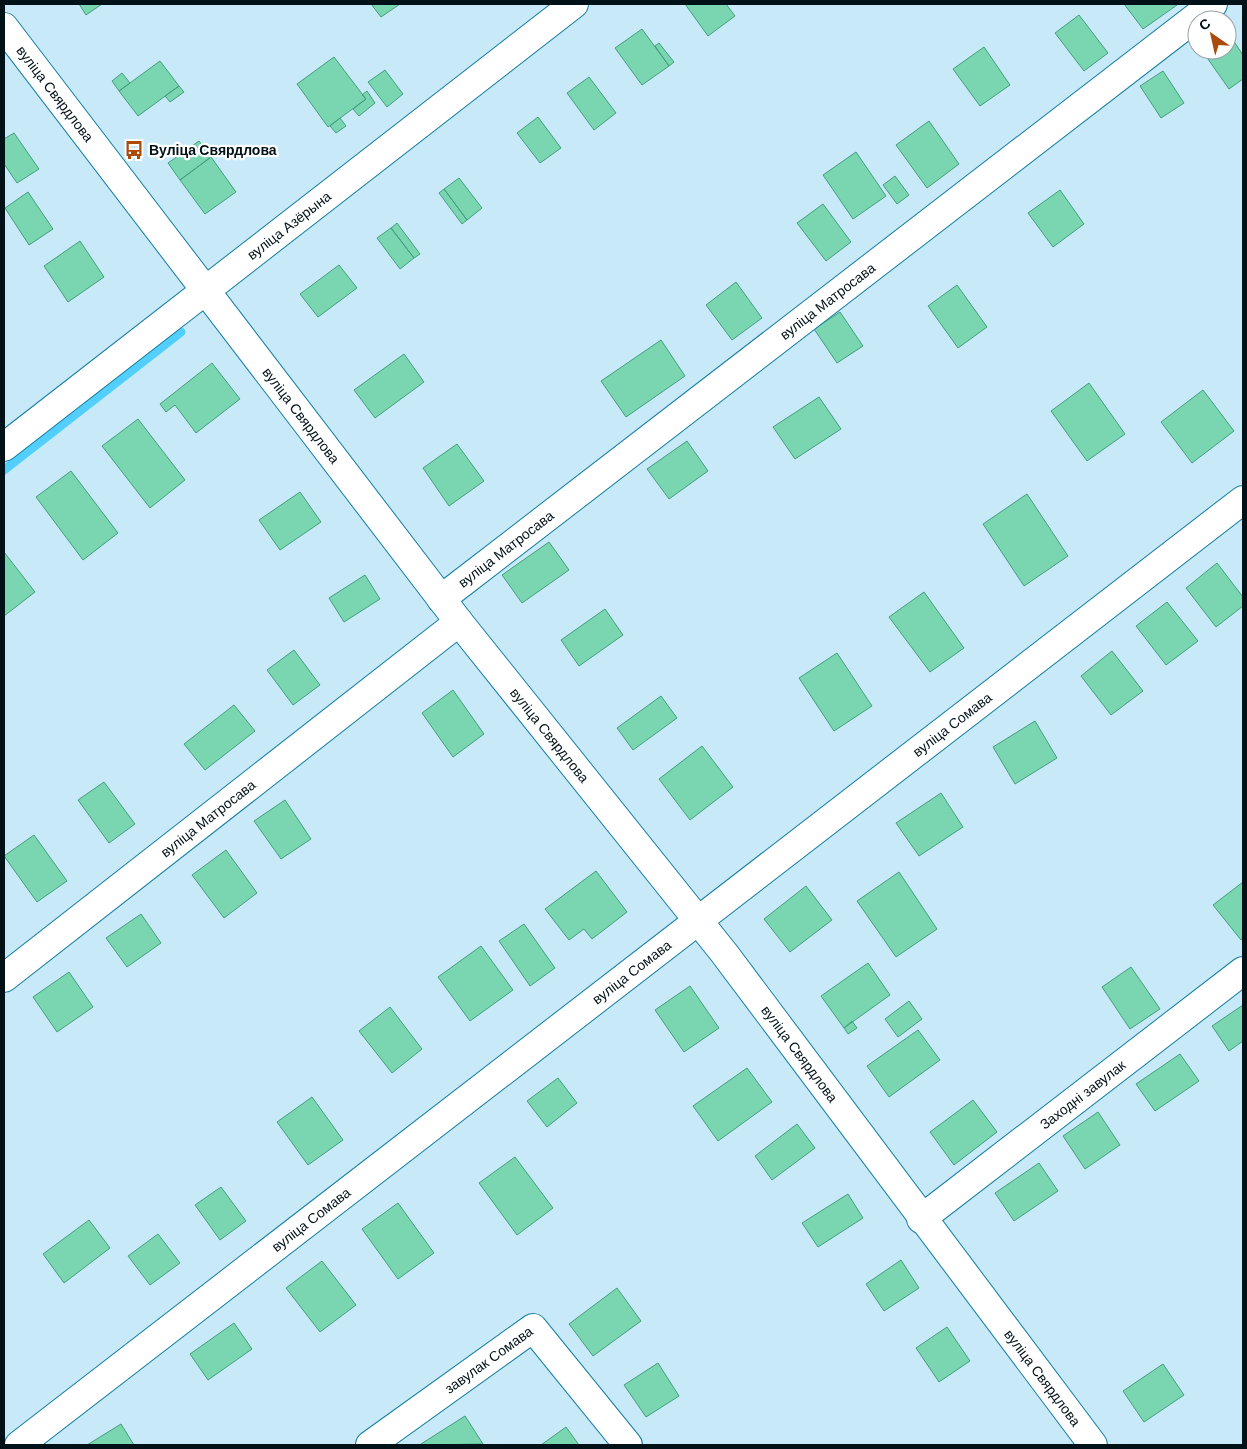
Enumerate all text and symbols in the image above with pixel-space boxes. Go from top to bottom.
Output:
north arrow [1187,10,1237,60]
text: С [1196,14,1214,35]
street label: вуліца Свярдлова [12,42,98,146]
bus stop icon: Вуліца Свярдлова [123,139,145,161]
place label: Вуліца Свярдлова [149,141,277,159]
street label: вуліца Азёрына [243,187,335,264]
street label: вуліца Матросава [776,258,879,344]
street label: вуліца Свярдлова [258,364,344,467]
street label: вуліца Матросава [455,506,558,591]
street label: вуліца Свярдлова [506,684,593,786]
street label: вуліца Сомава [909,688,996,761]
street label: вуліца Матросава [157,775,259,861]
street label: вуліца Сомава [589,936,675,1008]
street label: вуліца Свярдлова [757,1002,842,1106]
street label: Заходні завулак [1036,1055,1130,1133]
street label: вуліца Сомава [268,1183,354,1256]
street label: завулак Сомава [441,1322,536,1398]
street label: вуліца Свярдлова [1000,1326,1085,1430]

